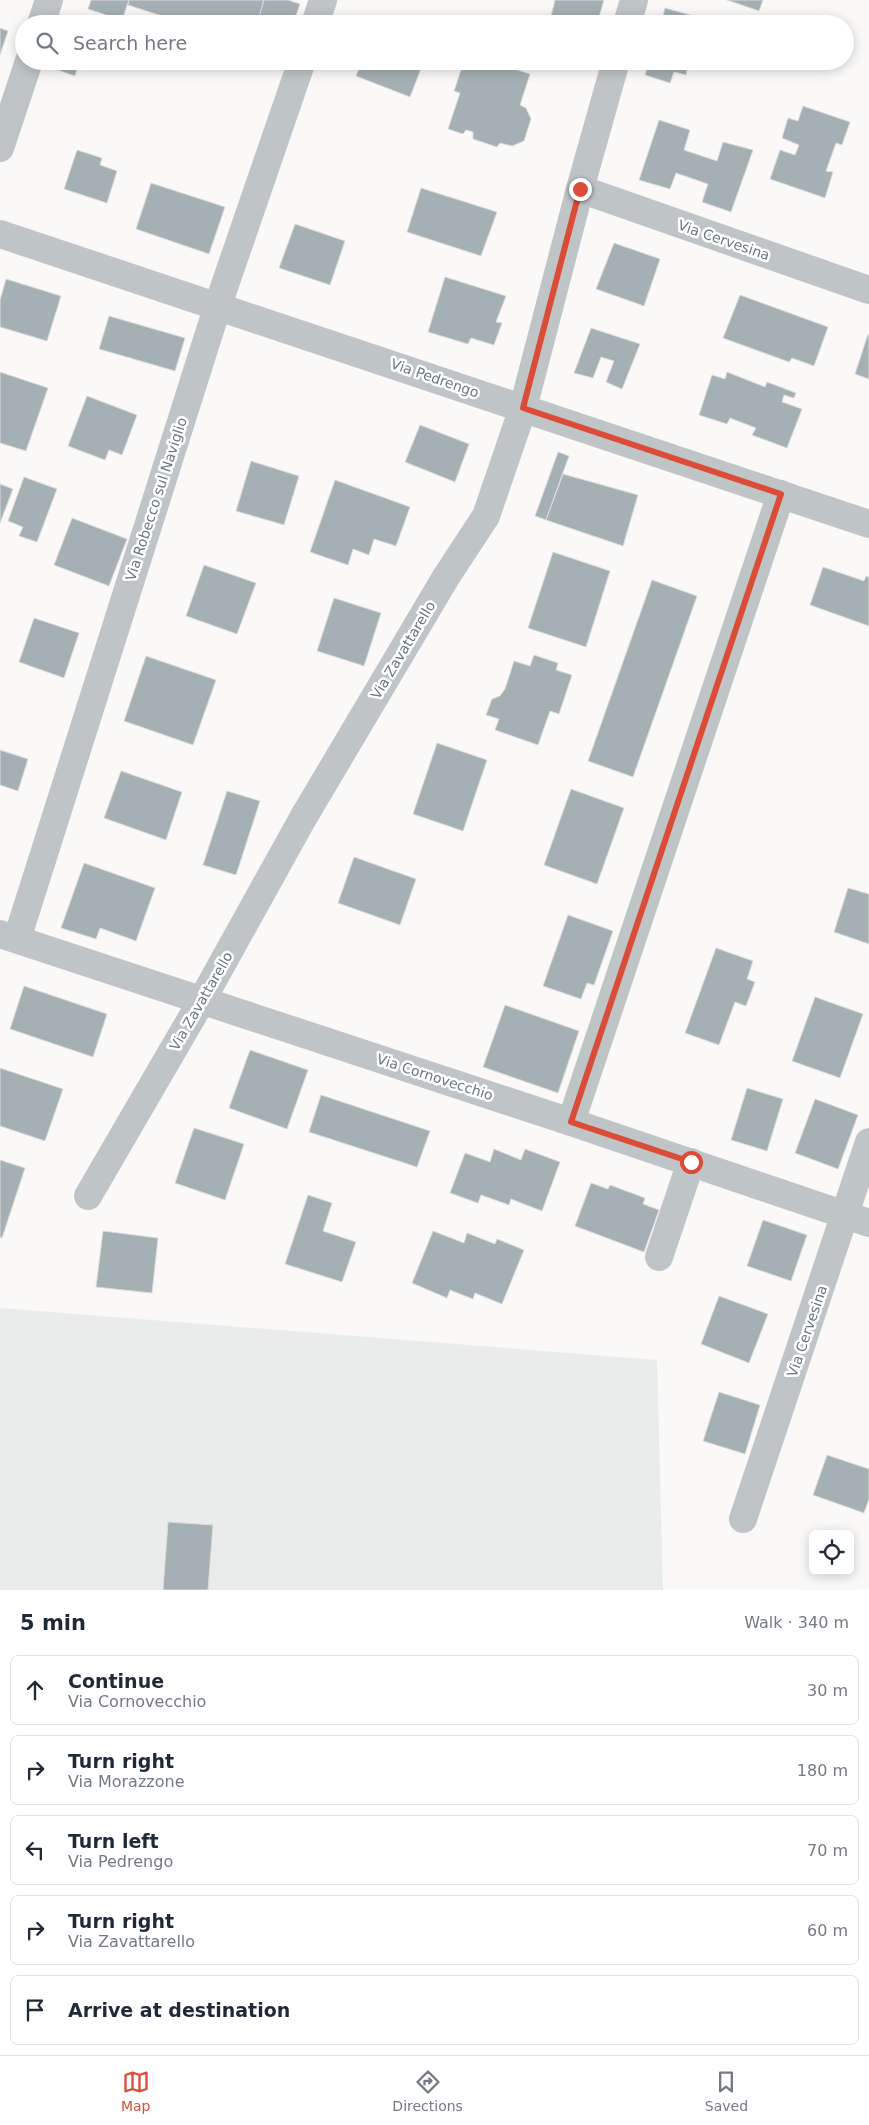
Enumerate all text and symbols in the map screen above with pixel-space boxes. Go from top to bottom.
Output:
search box [15,15,854,70]
icon: search [33,29,61,57]
text: Search here [73,32,187,54]
route end [569,178,592,201]
street label: Via Cervesina [676,217,772,263]
street label: Via Pedrengo [389,355,481,401]
street label: Via Robecco sul Naviglio [122,415,190,583]
street label: Via Zavattarello [368,598,438,702]
street label: Via Zavattarello [166,949,236,1053]
street label: Via Cornovecchio [375,1051,495,1103]
route start [680,1151,703,1174]
street label: Via Cervesina [784,1283,830,1379]
map controls [809,1530,854,1575]
button: locate [809,1530,854,1575]
text: 5 min [20,1611,86,1635]
text: Walk · 340 m [744,1613,849,1632]
text: Continue [68,1670,164,1692]
icon: ahead [21,1676,49,1704]
text: 30 m [807,1681,848,1700]
text: Via Cornovecchio [68,1692,206,1711]
text: Turn right [68,1750,174,1772]
icon: right [21,1756,49,1784]
text: 180 m [797,1761,848,1780]
text: Via Morazzone [68,1772,184,1791]
text: Turn left [68,1830,159,1852]
icon: left [21,1836,49,1864]
text: 70 m [807,1841,848,1860]
text: Via Pedrengo [68,1852,173,1871]
text: Turn right [68,1910,174,1932]
icon: right [21,1916,49,1944]
text: 60 m [807,1921,848,1940]
text: Via Zavattarello [68,1932,195,1951]
icon: arrive [21,1996,49,2024]
text: Arrive at destination [68,1999,290,2021]
tab: Map [121,2068,150,2114]
tab: Directions [392,2068,463,2114]
tab: Saved [705,2068,748,2114]

